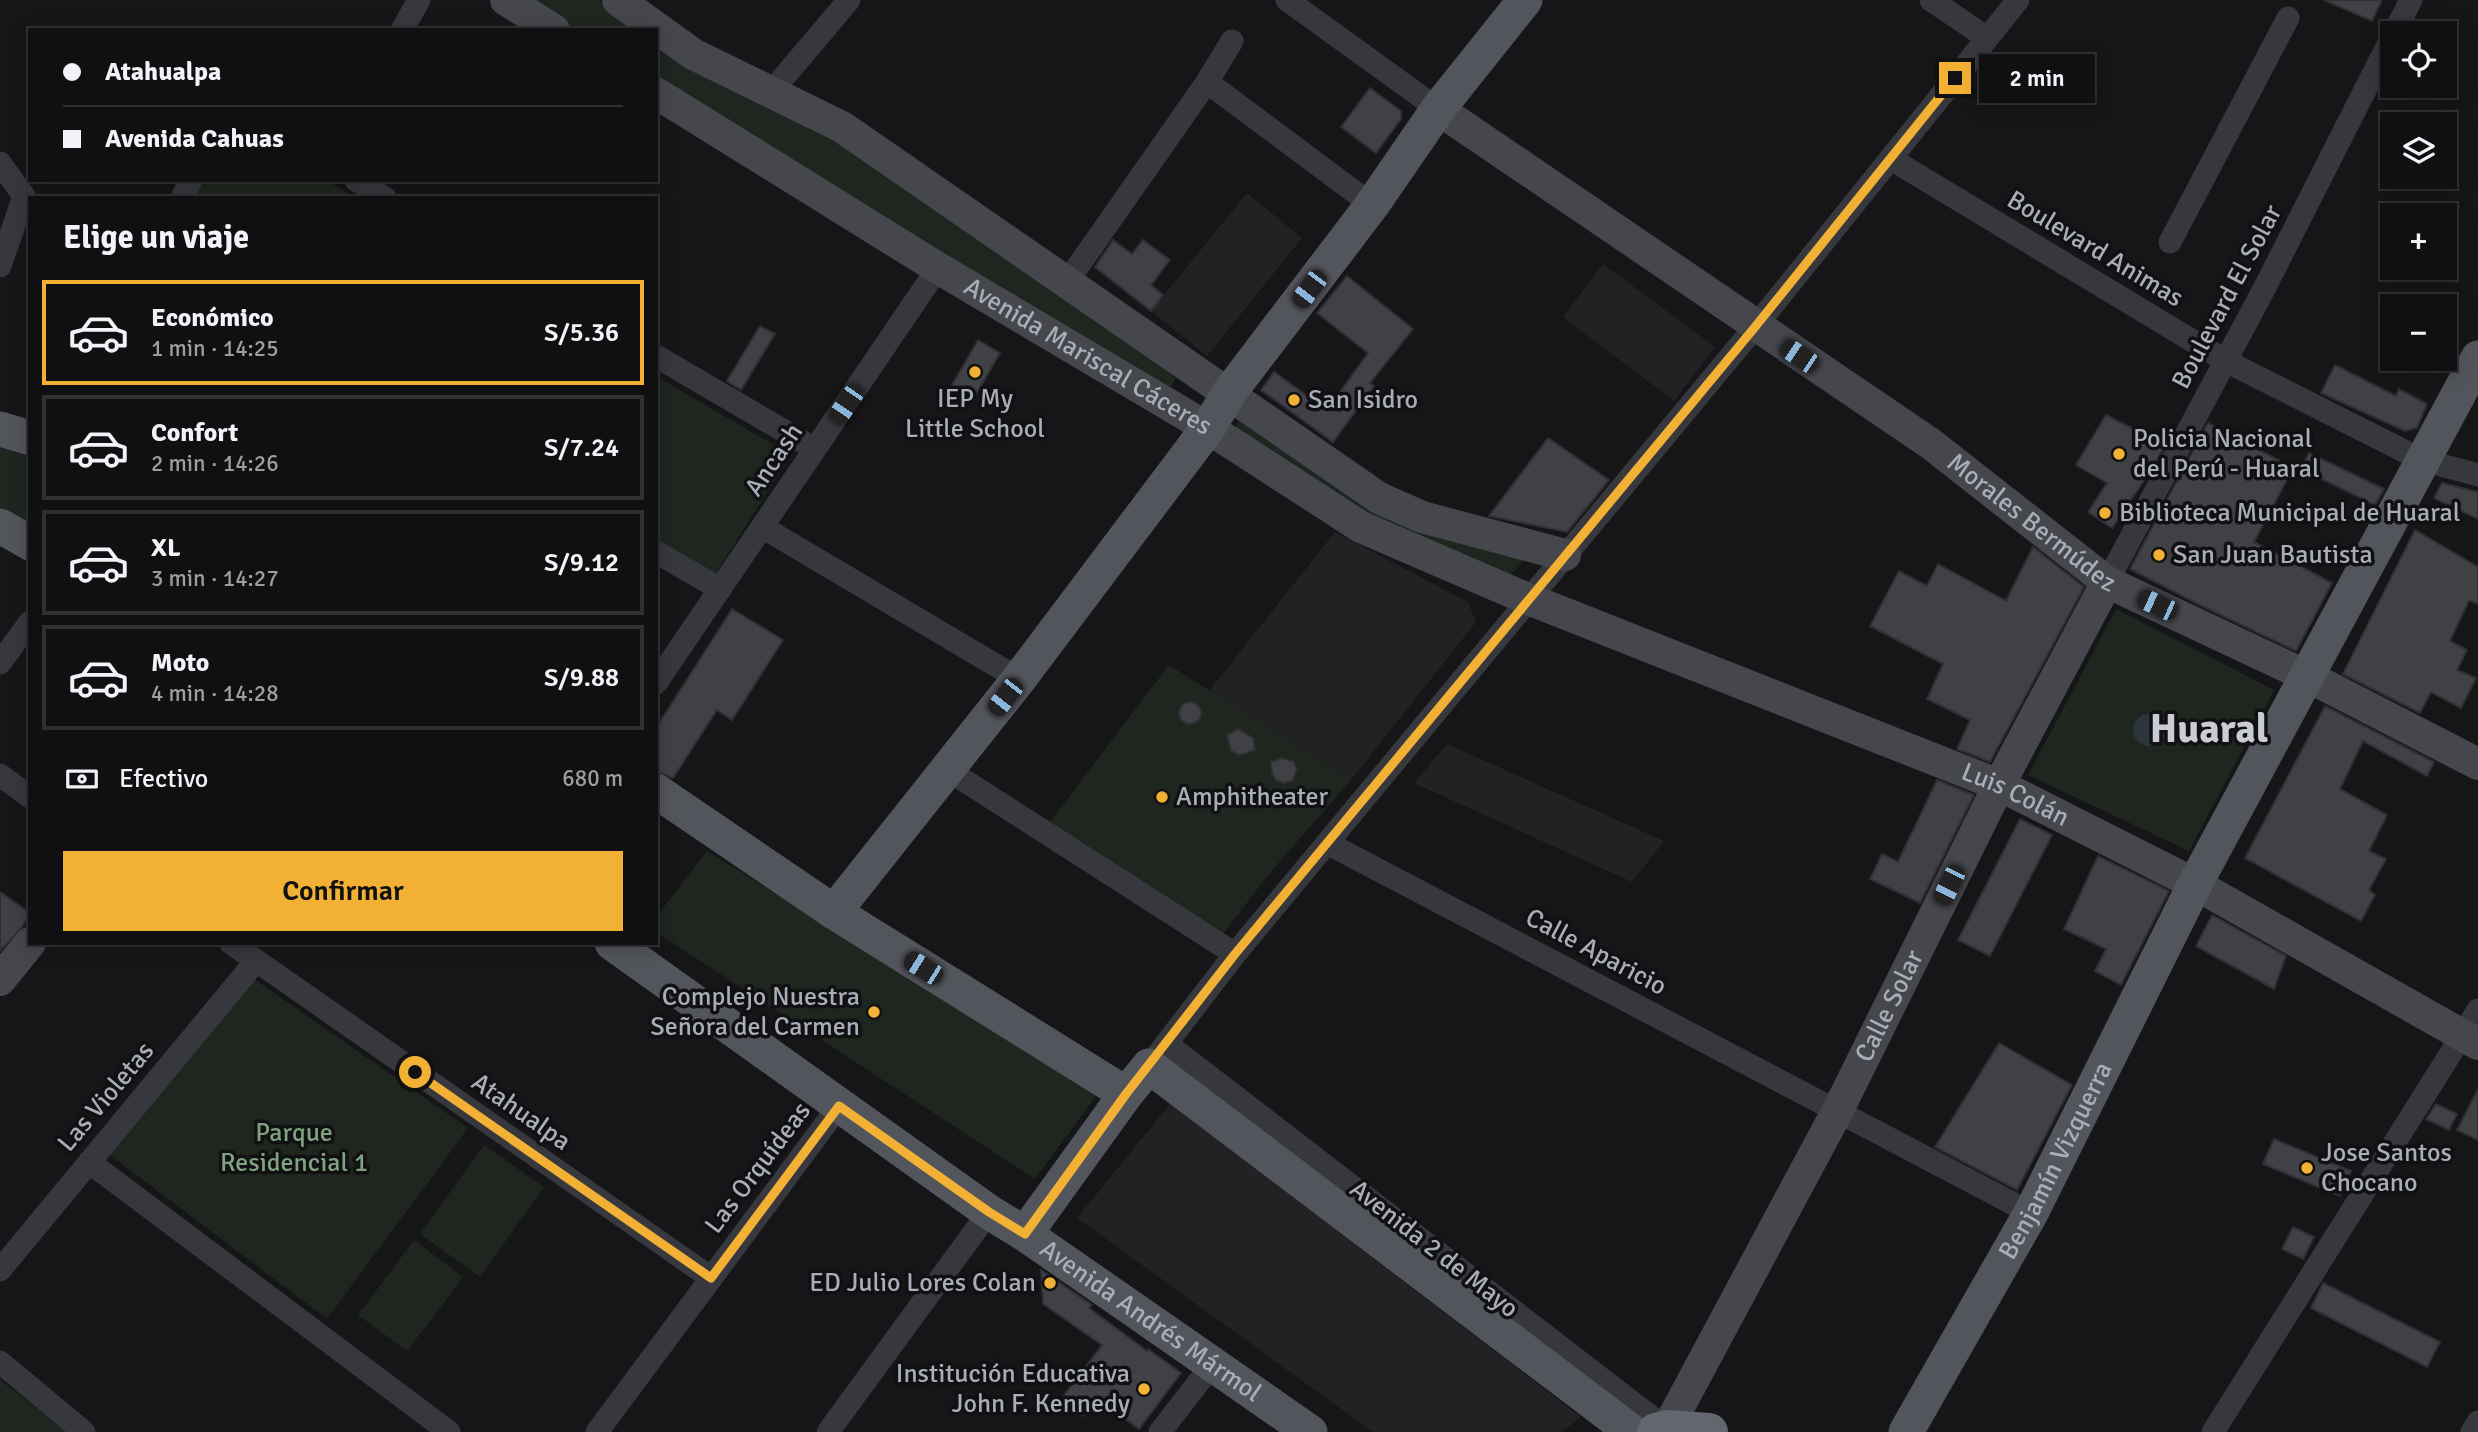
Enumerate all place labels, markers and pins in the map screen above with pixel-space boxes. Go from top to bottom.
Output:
marker: IEP My Little School [967,364,983,380]
place label: IEP My Little School [905,383,1045,445]
place label: San Isidro [1308,384,1418,416]
marker: San Isidro [1286,392,1302,408]
place label: Policia Nacional del Perú - Huaral [2133,423,2320,485]
marker: Policia Nacional del Perú - Huaral [2111,446,2127,462]
place label: Biblioteca Municipal de Huaral [2119,497,2460,529]
marker: Biblioteca Municipal de Huaral [2097,505,2113,521]
place label: San Juan Bautista [2173,539,2373,571]
marker: San Juan Bautista [2151,547,2167,563]
place label: Amphitheater [1176,781,1329,813]
marker: Amphitheater [1154,789,1170,805]
place label: Complejo Nuestra Señora del Carmen [650,981,860,1043]
marker: Complejo Nuestra Señora del Carmen [866,1004,882,1020]
place label: Jose Santos Chocano [2321,1137,2452,1199]
marker: Jose Santos Chocano [2299,1160,2315,1176]
place label: ED Julio Lores Colan [809,1267,1036,1299]
marker: ED Julio Lores Colan [1042,1275,1058,1291]
place label: Institución Educativa John F. Kennedy [896,1358,1130,1420]
marker: Institución Educativa John F. Kennedy [1136,1381,1152,1397]

